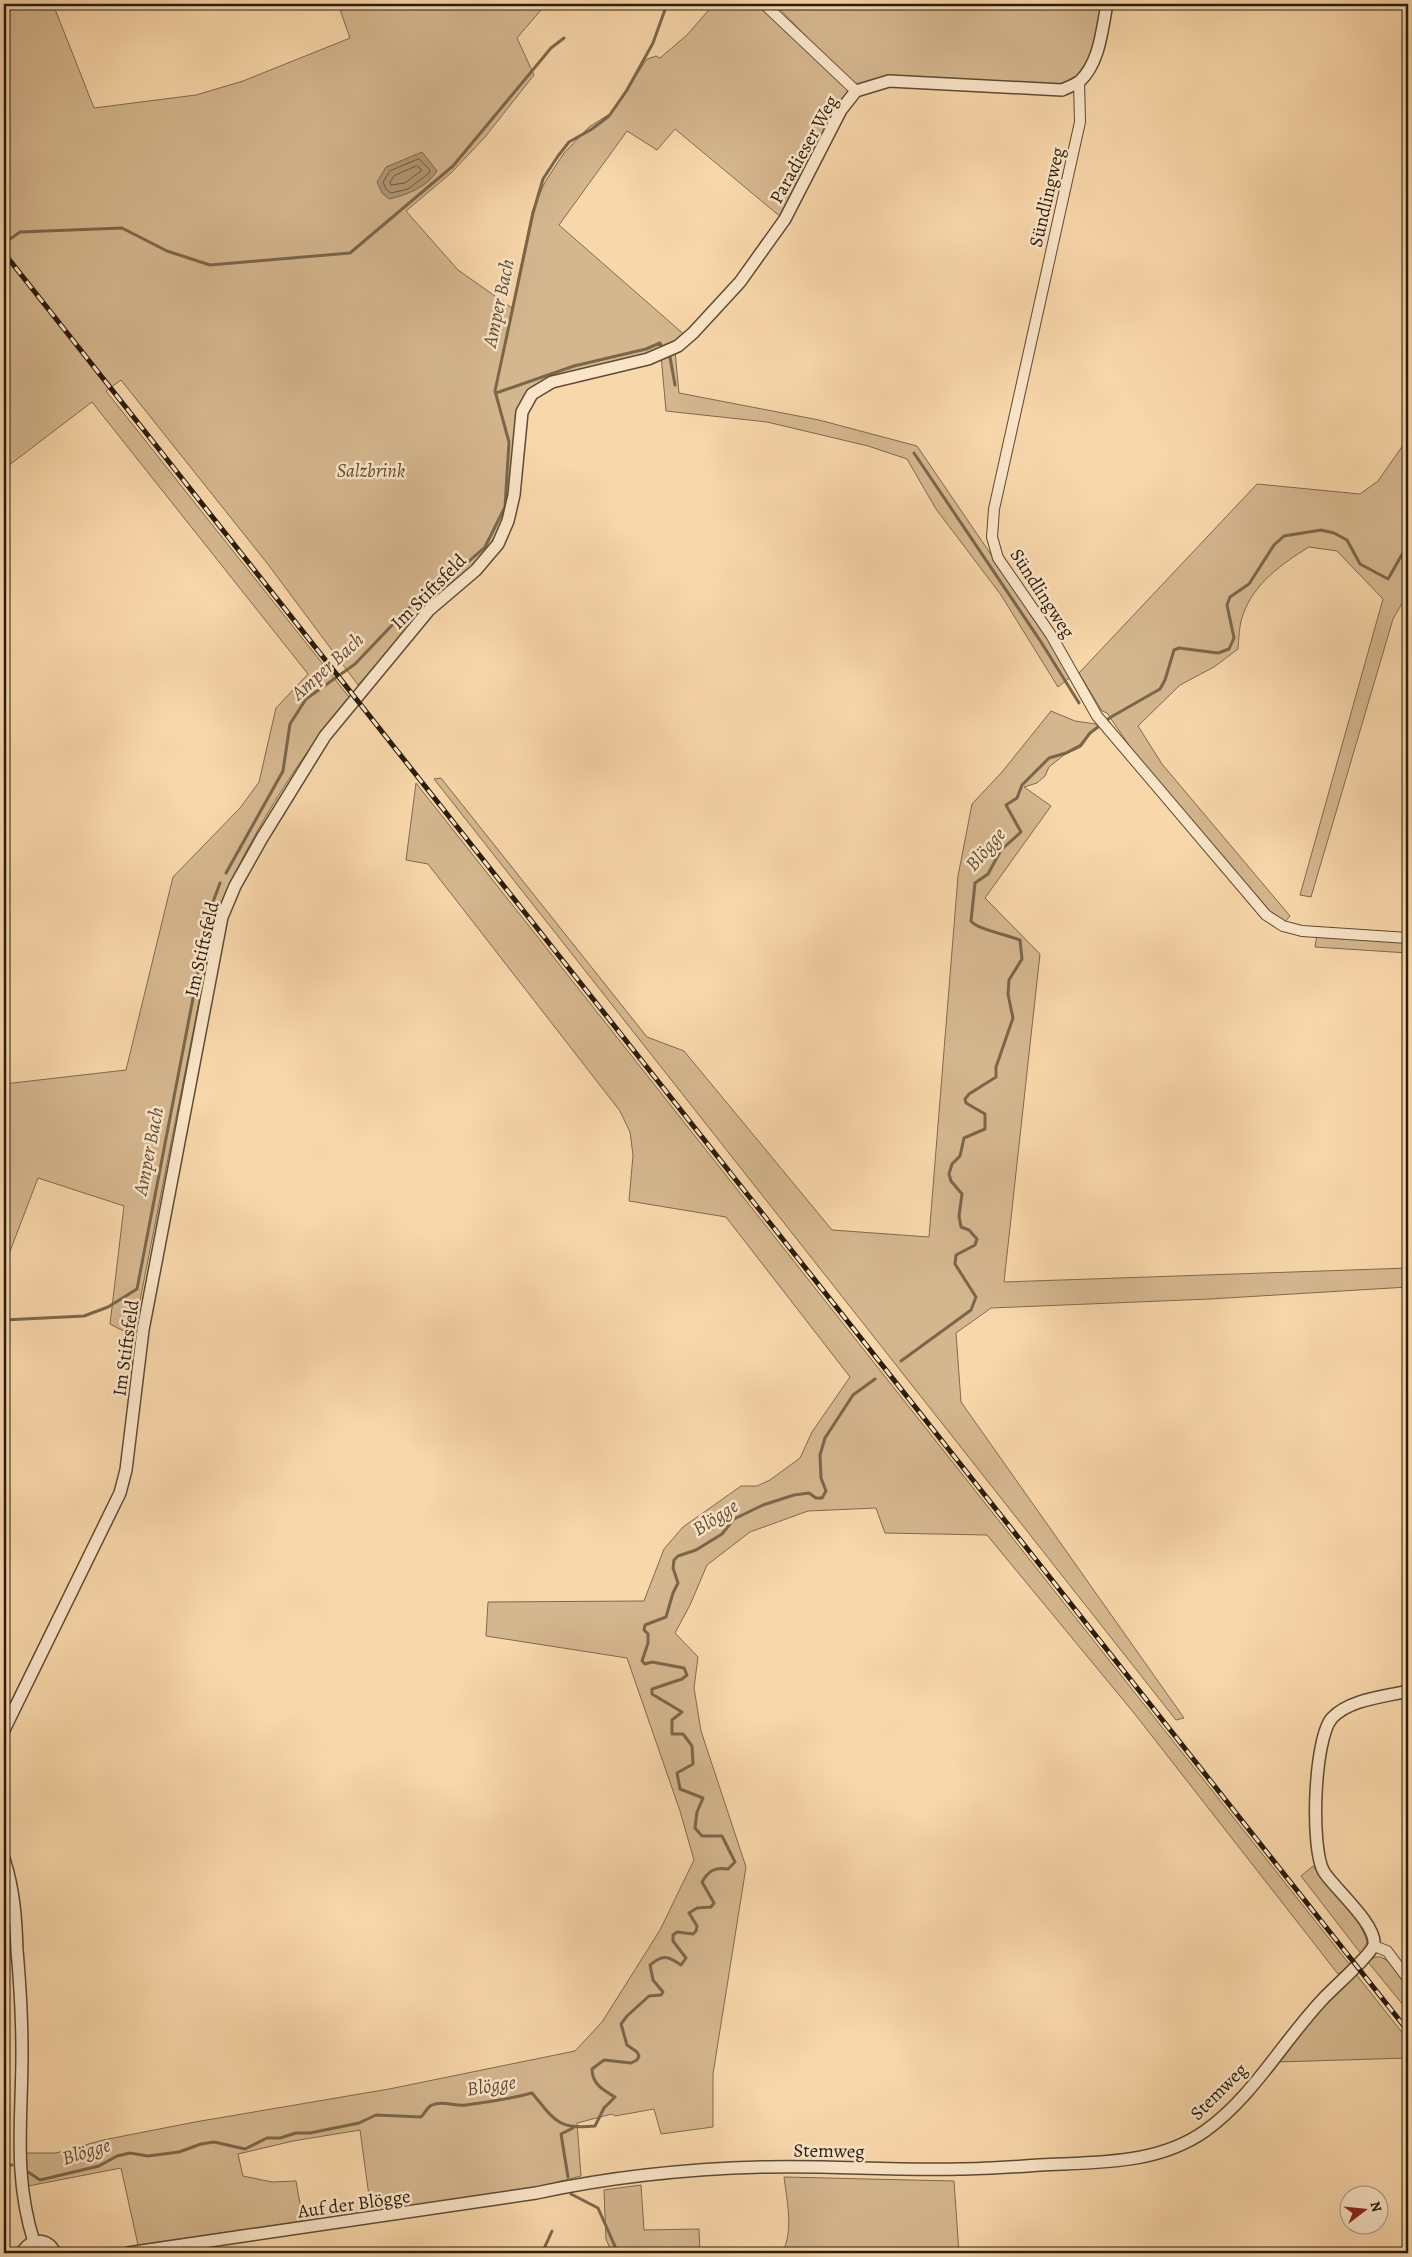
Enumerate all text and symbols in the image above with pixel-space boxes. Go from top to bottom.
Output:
street label: Paradieser Weg [763,90,845,208]
street label: Sündlingweg [1023,144,1071,250]
water label: Amper Bach [476,257,521,351]
park label: Salzbrink [337,458,405,484]
street label: Sündlingweg [1004,544,1081,644]
street label: Im Stiftsfeld [385,548,473,635]
water label: Amper Bach [284,626,370,707]
water label: Blögge [959,822,1012,877]
street label: Im Stiftsfeld [178,898,226,1000]
water label: Amper Bach [127,1105,170,1199]
street label: Im Stiftsfeld [106,1297,146,1398]
water label: Blögge [687,1493,743,1542]
street label: Stemweg [1184,2057,1253,2126]
water label: Blögge [465,2068,518,2103]
water label: Blögge [59,2131,114,2172]
street label: Stemweg [793,2137,865,2165]
street label: Auf der Blögge [295,2183,412,2225]
north arrow [1340,2184,1390,2234]
text: N [1365,2199,1387,2214]

